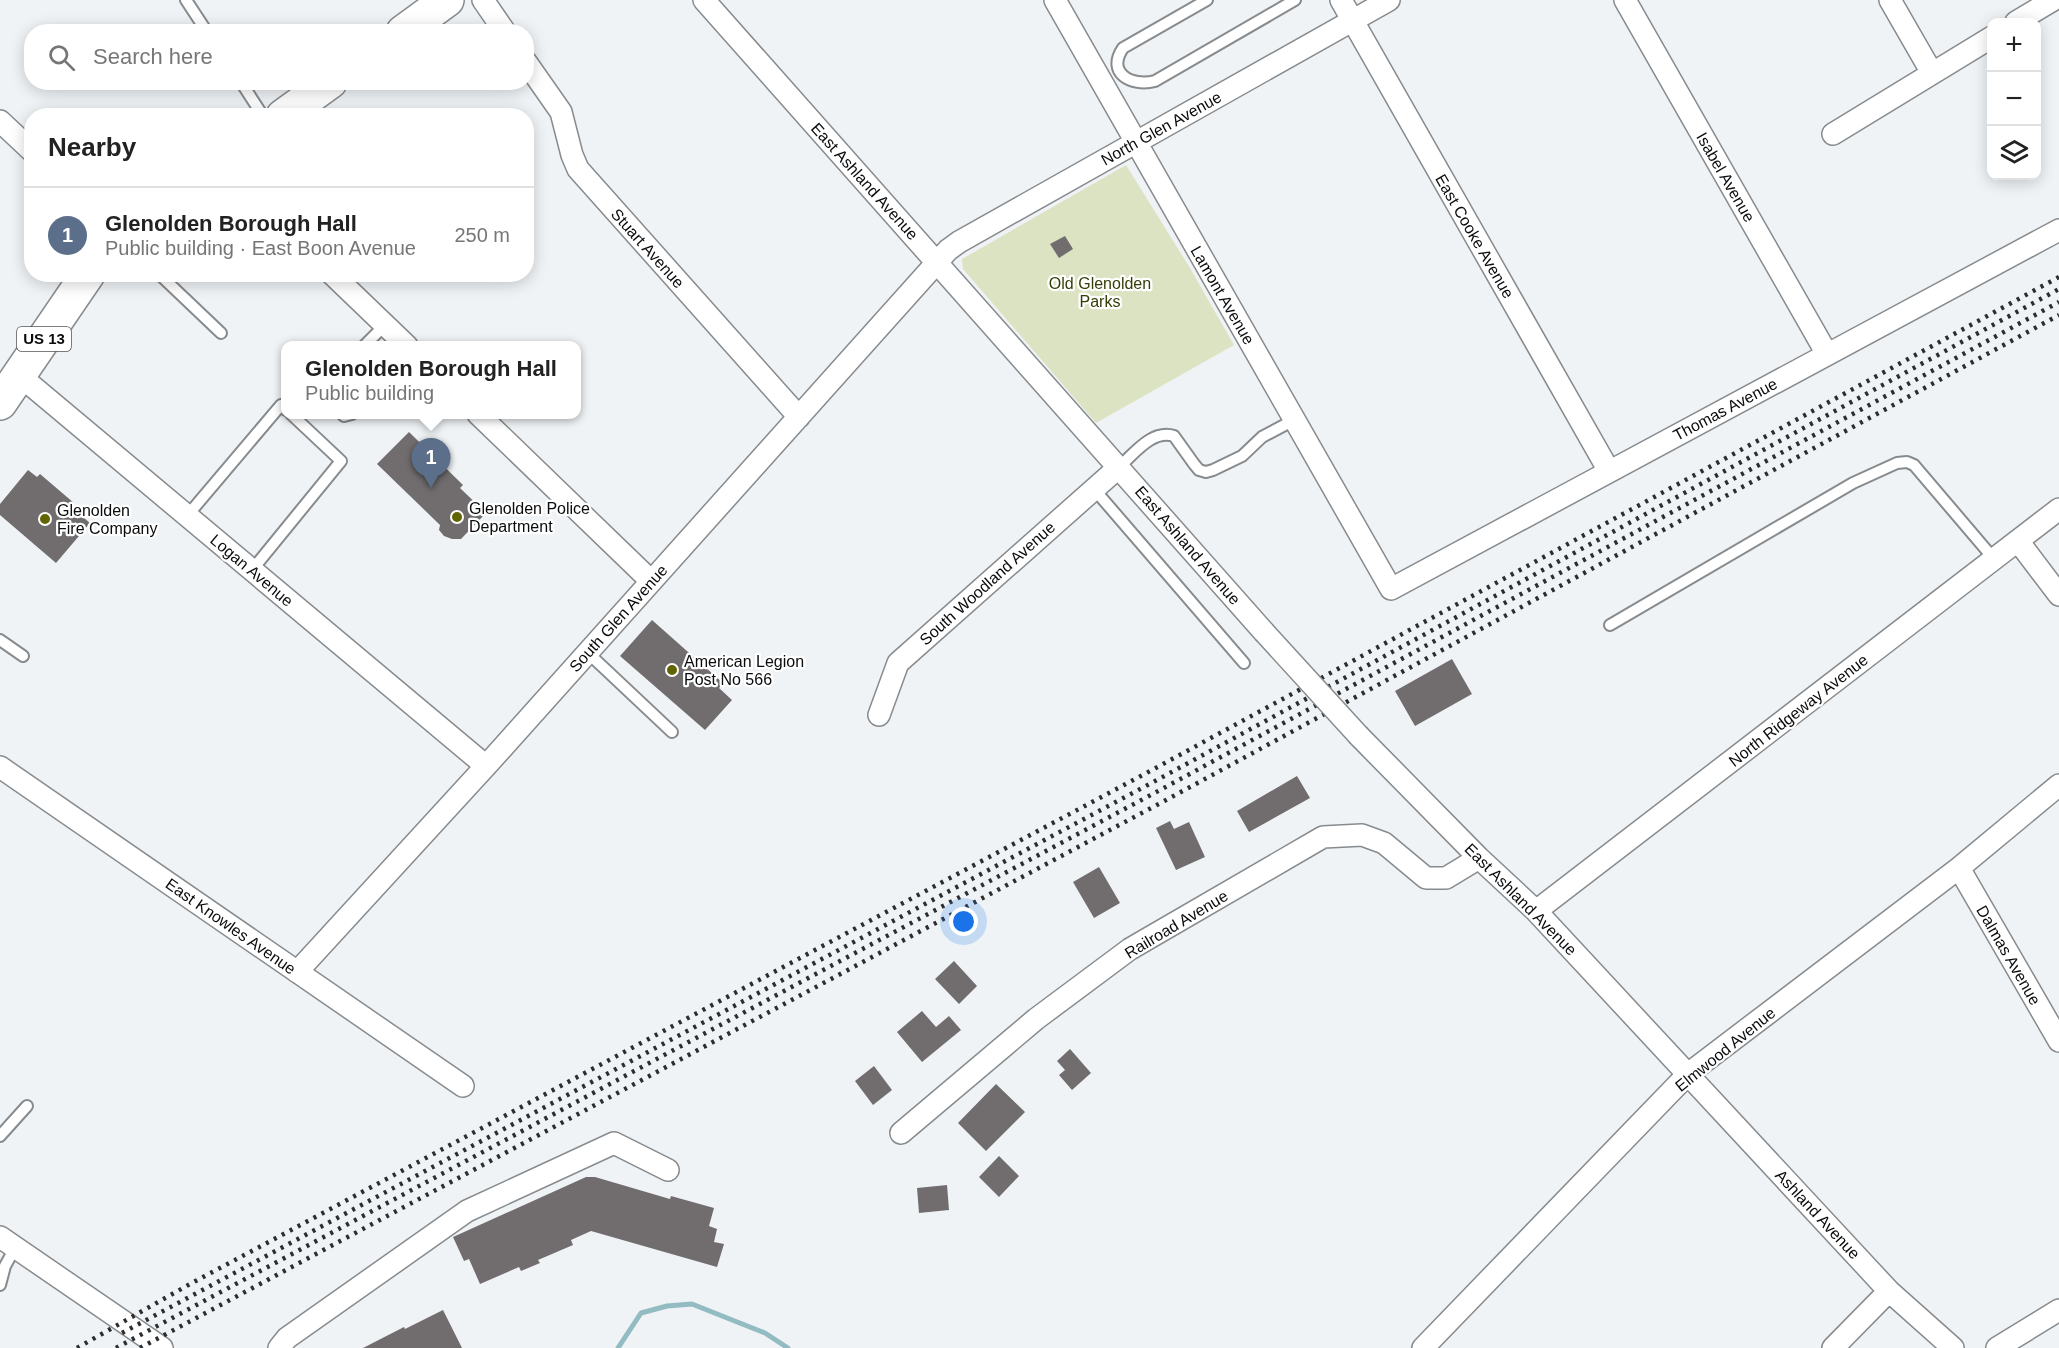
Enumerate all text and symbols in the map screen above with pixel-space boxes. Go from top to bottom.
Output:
map controls [1987,18,2041,180]
button: + [1987,18,2041,72]
search box [24,24,534,90]
icon: search [45,41,78,74]
text: Search here [93,44,213,69]
button: − [1987,72,2041,126]
street label: North Glen Avenue [1098,88,1224,169]
street label: East Ashland Avenue [808,120,922,243]
button: layers [1987,126,2041,180]
street label: Isabel Avenue [1693,130,1758,225]
text: Nearby [48,132,136,162]
street label: East Cooke Avenue [1432,171,1517,301]
street label: Stuart Avenue [608,205,688,291]
text: Glenolden Borough Hall [105,211,357,236]
text: 1 [62,224,73,246]
text: 250 m [454,224,510,246]
text: Public building · East Boon Avenue [105,237,416,259]
street label: Lamont Avenue [1187,243,1258,348]
park label: Old Glenolden Parks [1049,275,1151,310]
road number: US 13 [17,327,71,351]
popup [281,341,581,419]
text: Glenolden Borough Hall [305,356,557,381]
street label: Thomas Avenue [1670,375,1780,444]
text: Public building [305,382,434,404]
pin: 1 [412,438,450,488]
street label: East Ashland Avenue [1132,483,1244,608]
place label: Glenolden Police Department [469,500,590,535]
place label: Glenolden Fire Company [57,502,157,537]
marker: Glenolden Police Department [450,510,464,524]
marker: Glenolden Fire Company [38,512,52,526]
street label: South Woodland Avenue [916,518,1058,648]
street label: Logan Avenue [207,531,296,610]
street label: South Glen Avenue [566,561,671,675]
street label: North Ridgeway Avenue [1726,651,1871,770]
place label: American Legion Post No 566 [684,653,804,688]
marker: American Legion Post No 566 [665,663,679,677]
street label: East Ashland Avenue [1461,840,1580,959]
street label: East Knowles Avenue [163,875,299,978]
street label: Railroad Avenue [1122,887,1231,962]
street label: Dalmas Avenue [1973,903,2044,1008]
your location [949,907,978,936]
street label: Elmwood Avenue [1672,1004,1779,1095]
street label: Ashland Avenue [1772,1166,1863,1262]

